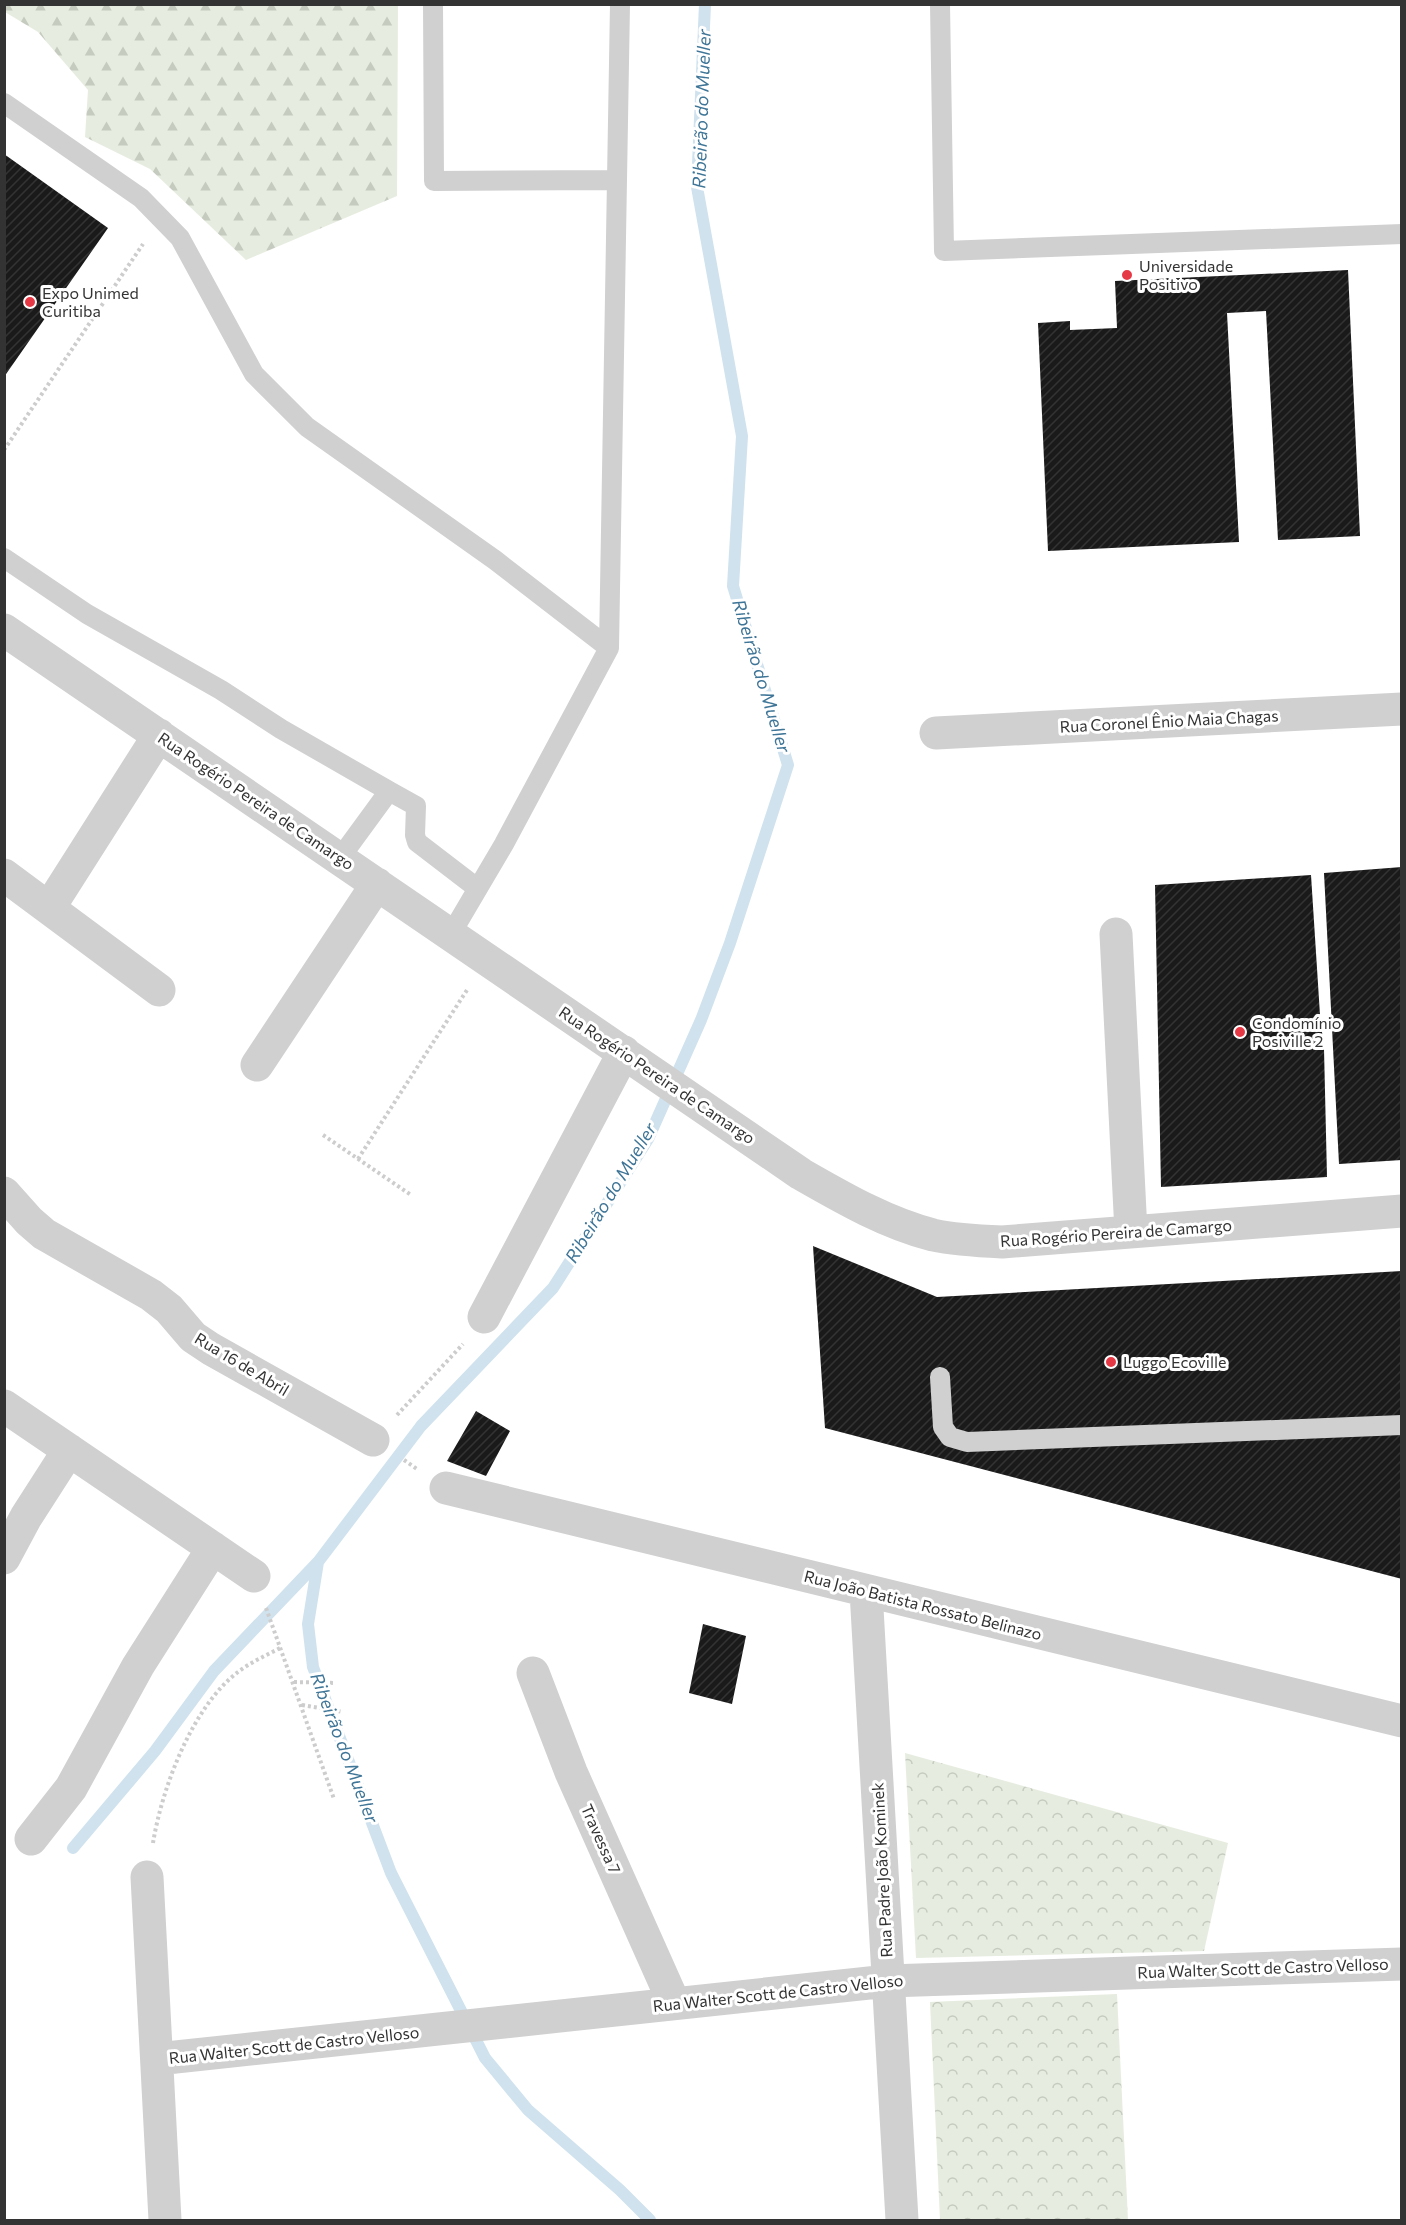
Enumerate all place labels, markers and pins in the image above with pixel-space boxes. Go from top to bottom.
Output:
place label: Universidade Positivo [1139,256,1233,293]
marker: Universidade Positivo [1120,268,1134,282]
place label: Expo Unimed Curitiba [42,283,139,320]
marker: Expo Unimed Curitiba [23,295,37,309]
place label: Condomínio Posiville 2 [1252,1013,1341,1050]
marker: Condomínio Posiville 2 [1233,1025,1247,1039]
place label: Luggo Ecoville [1123,1352,1226,1371]
marker: Luggo Ecoville [1104,1355,1118,1369]

